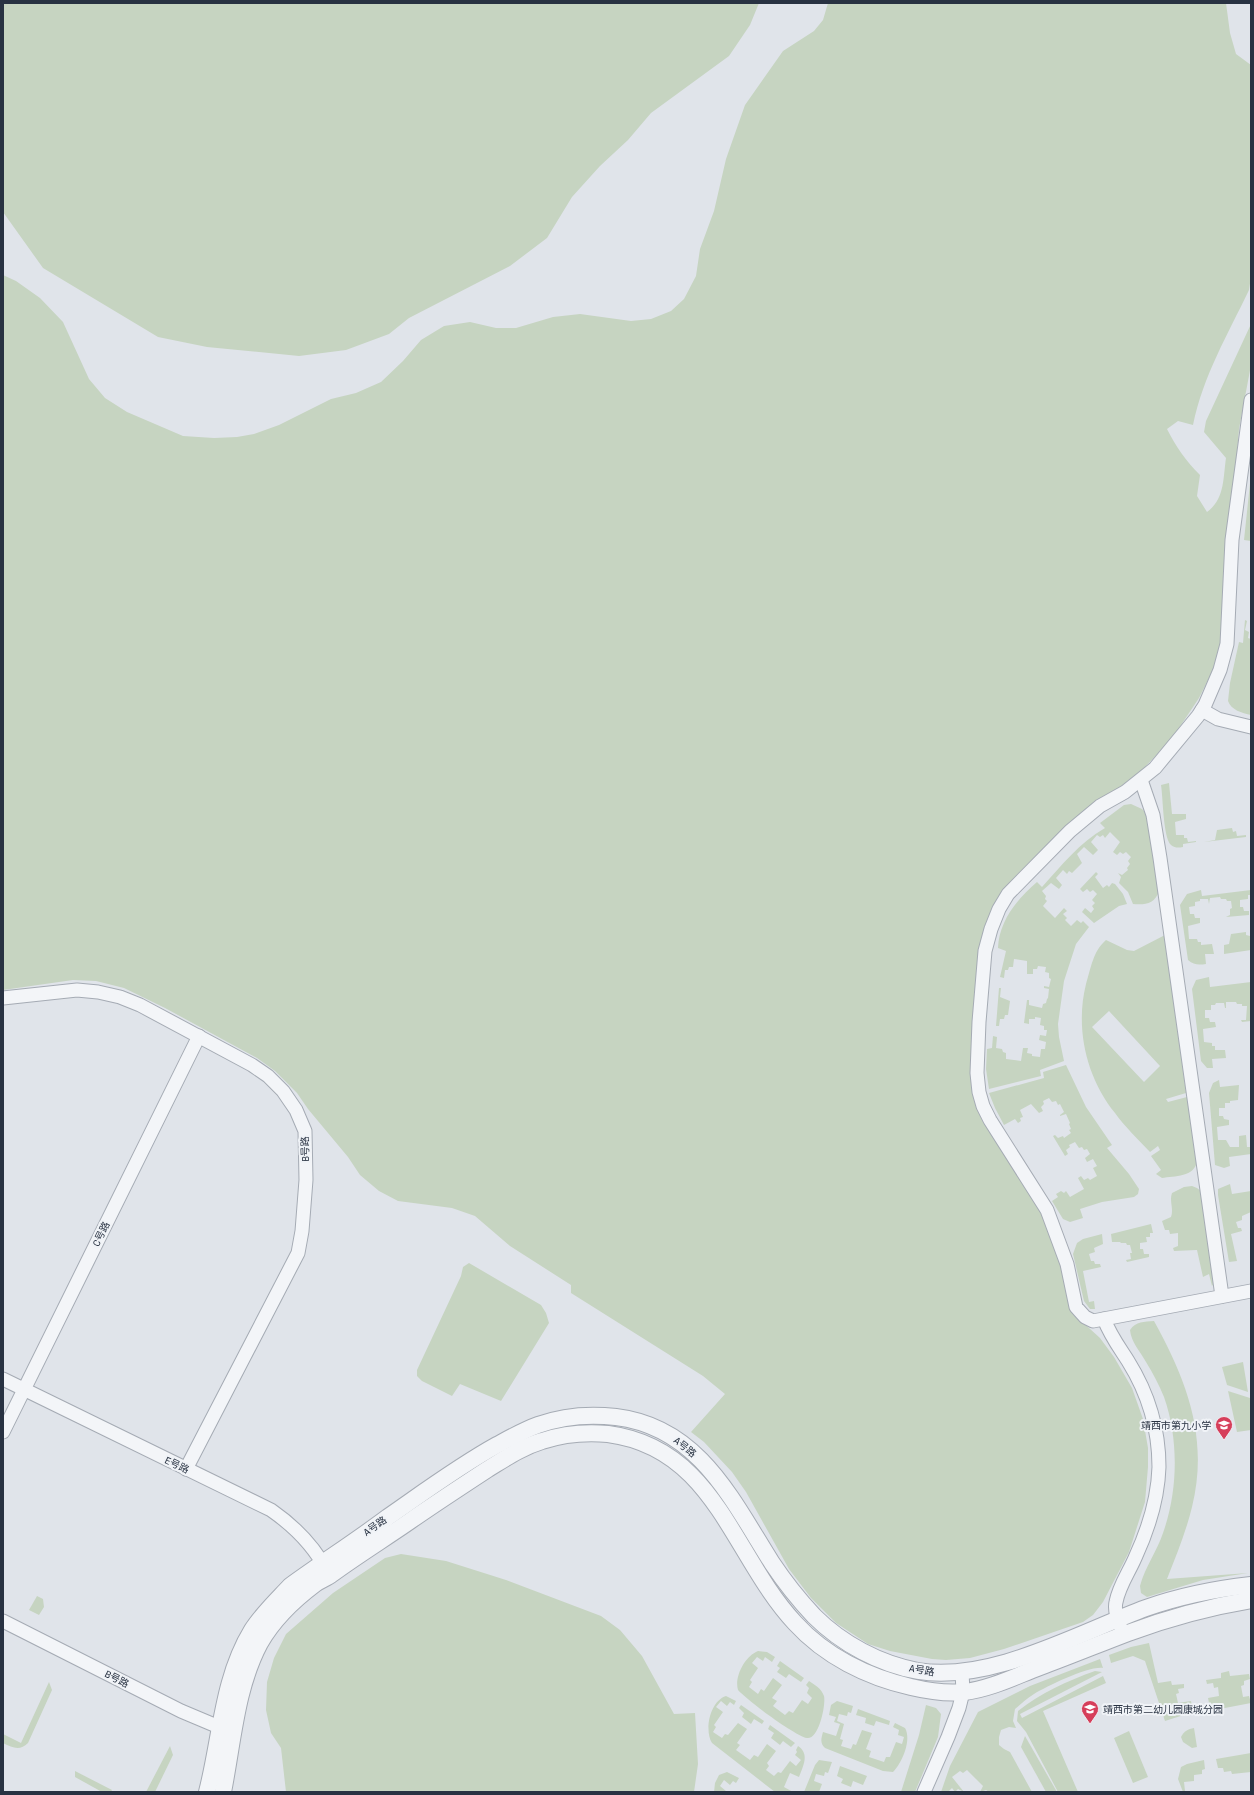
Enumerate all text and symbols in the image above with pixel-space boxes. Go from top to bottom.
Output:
street label: B号路 [298,1136,312,1162]
street label: C号路 [89,1220,113,1248]
school or university icon: 靖西市第九小学 [1214,1415,1234,1440]
place label: 靖西市第九小学 [1141,1419,1211,1432]
street label: A号路 [670,1433,699,1460]
street label: E号路 [163,1454,191,1476]
street label: A号路 [360,1513,389,1539]
street label: A号路 [907,1661,936,1679]
street label: B号路 [103,1667,131,1691]
school or university icon: 靖西市第二幼儿园康城分园 [1080,1699,1100,1724]
place label: 靖西市第二幼儿园康城分园 [1103,1703,1223,1716]

